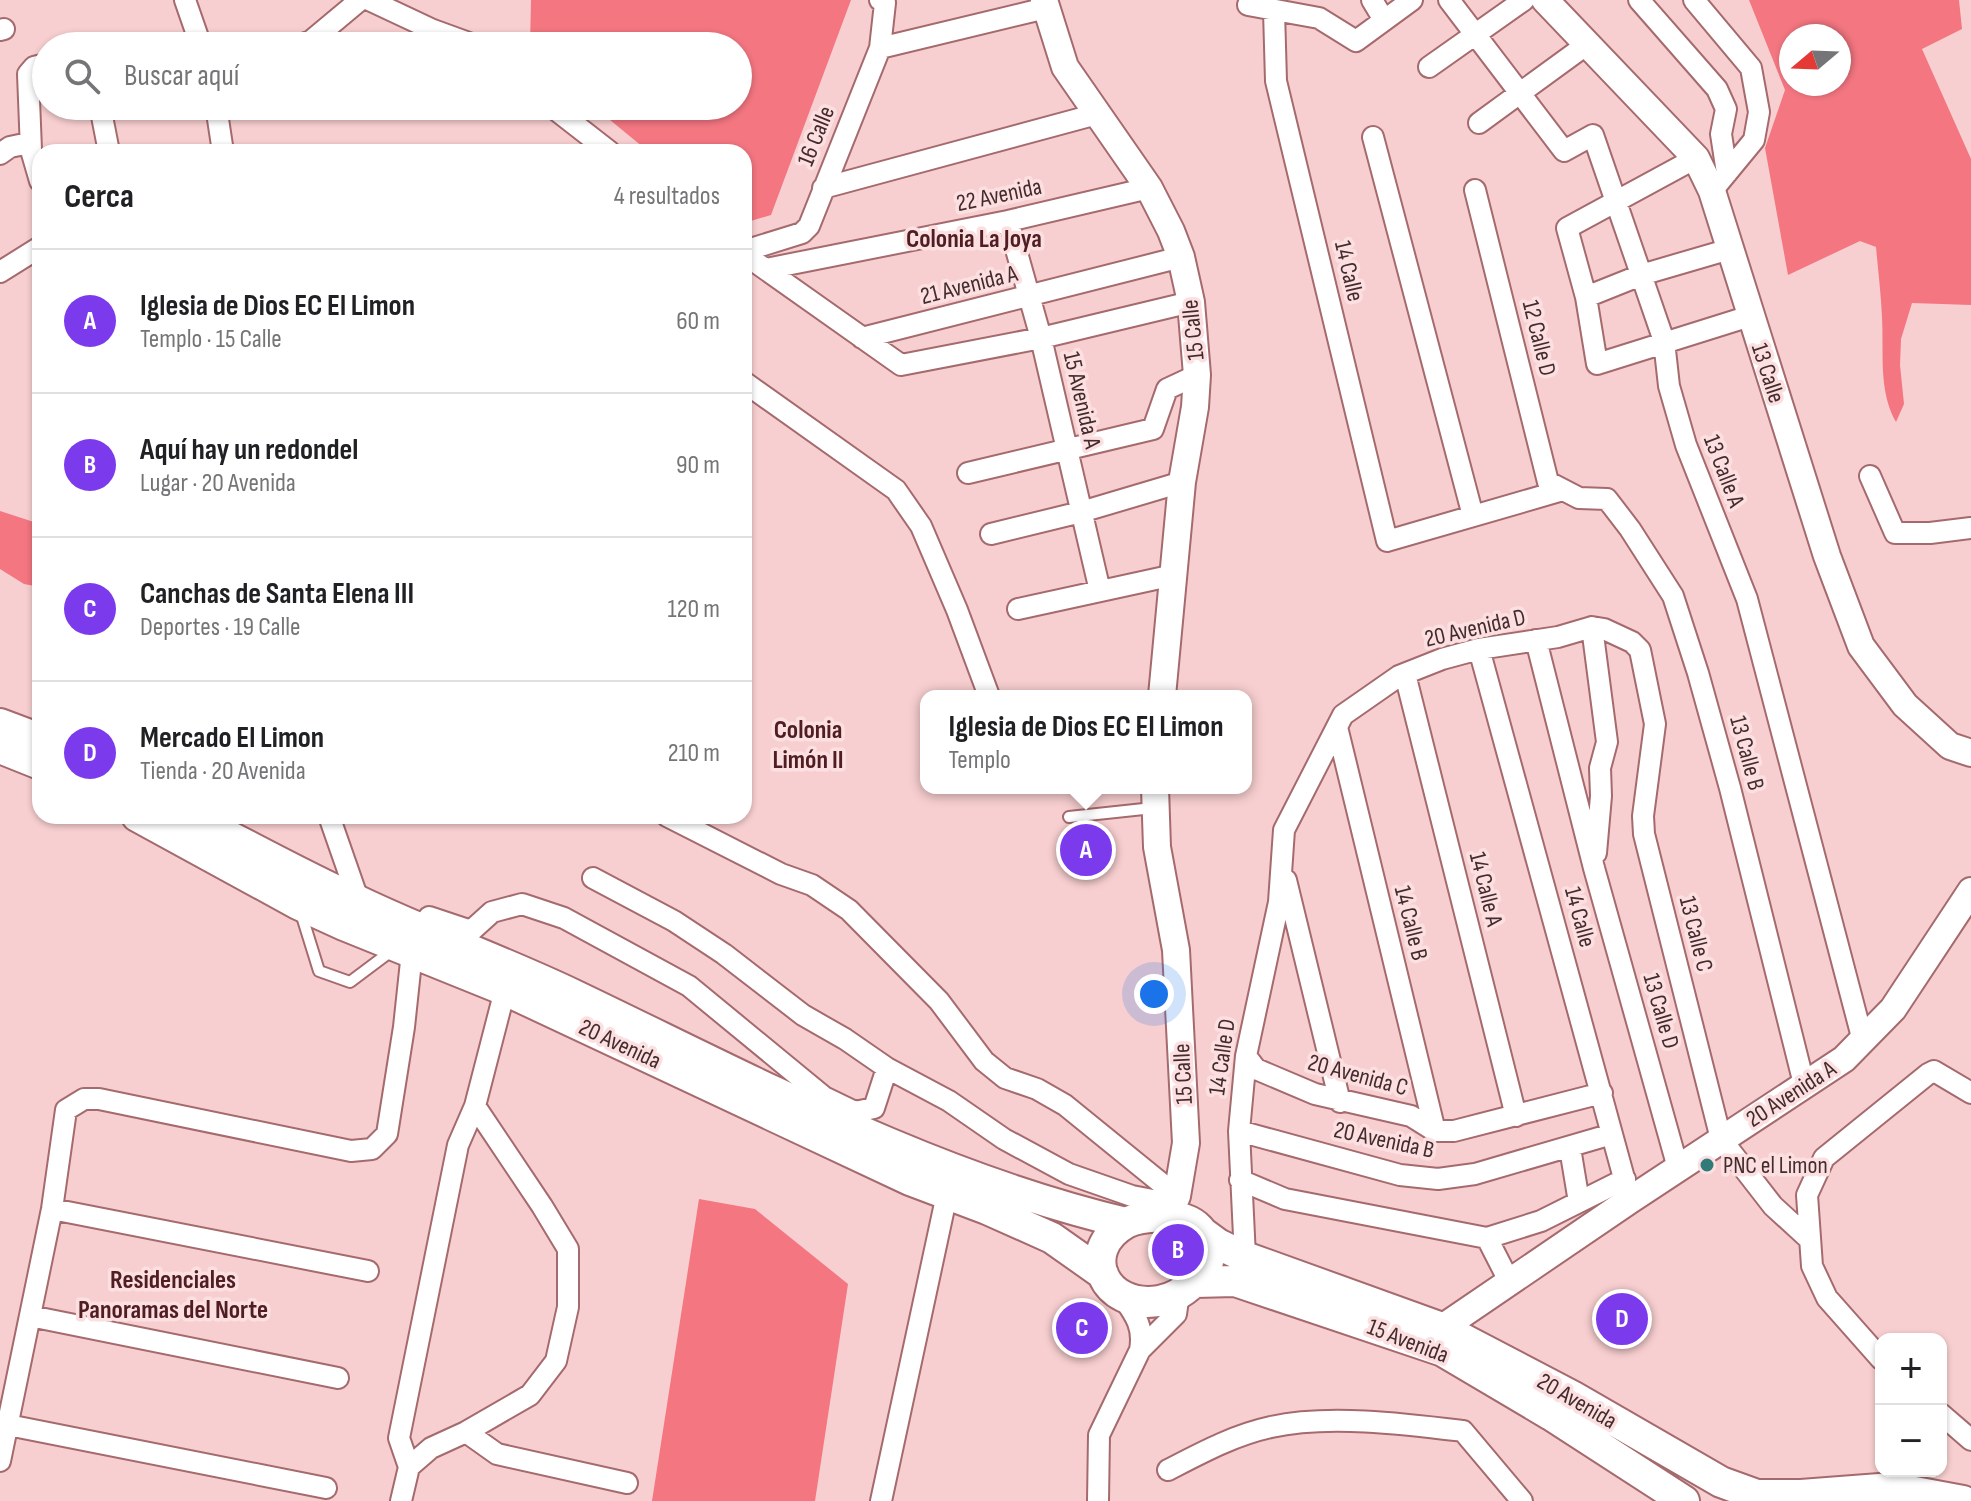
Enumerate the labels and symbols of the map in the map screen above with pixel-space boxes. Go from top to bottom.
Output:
north arrow [1779,24,1851,96]
street label: 16 Calle [791,102,841,170]
street label: 22 Avenida [954,172,1044,218]
district label: Colonia La Joya [906,224,1042,255]
street label: 14 Calle [1328,238,1370,304]
street label: 21 Avenida A [917,259,1021,311]
street label: 12 Calle D [1516,297,1562,379]
street label: 15 Calle [1175,298,1211,362]
street label: 13 Calle [1745,339,1791,407]
street label: 15 Avenida A [1057,349,1107,452]
street label: 13 Calle A [1697,431,1751,512]
street label: 20 Avenida D [1422,602,1528,654]
street label: 13 Calle B [1723,713,1771,793]
district label: Colonia Limón II [772,715,844,776]
pin: A [1060,820,1112,880]
street label: 14 Calle A [1463,849,1509,930]
street label: 14 Calle B [1388,883,1434,963]
street label: 14 Calle [1558,884,1602,950]
street label: 13 Calle C [1673,893,1719,975]
street label: 13 Calle D [1636,970,1686,1052]
your location [1134,974,1174,1014]
street label: 20 Avenida [574,1012,666,1076]
street label: 14 Calle D [1202,1017,1242,1097]
street label: 15 Calle [1167,1043,1199,1105]
street label: 20 Avenida C [1305,1048,1411,1102]
street label: 20 Avenida A [1741,1054,1842,1134]
street label: 20 Avenida B [1331,1115,1437,1165]
place label: PNC el Limon [1723,1151,1828,1180]
marker: PNC el Limon [1698,1156,1716,1174]
pin: B [1152,1220,1204,1280]
district label: Residenciales Panoramas del Norte [78,1265,268,1326]
pin: D [1596,1289,1648,1349]
pin: C [1056,1298,1108,1358]
street label: 15 Avenida [1363,1312,1453,1370]
street label: 20 Avenida [1532,1367,1622,1435]

